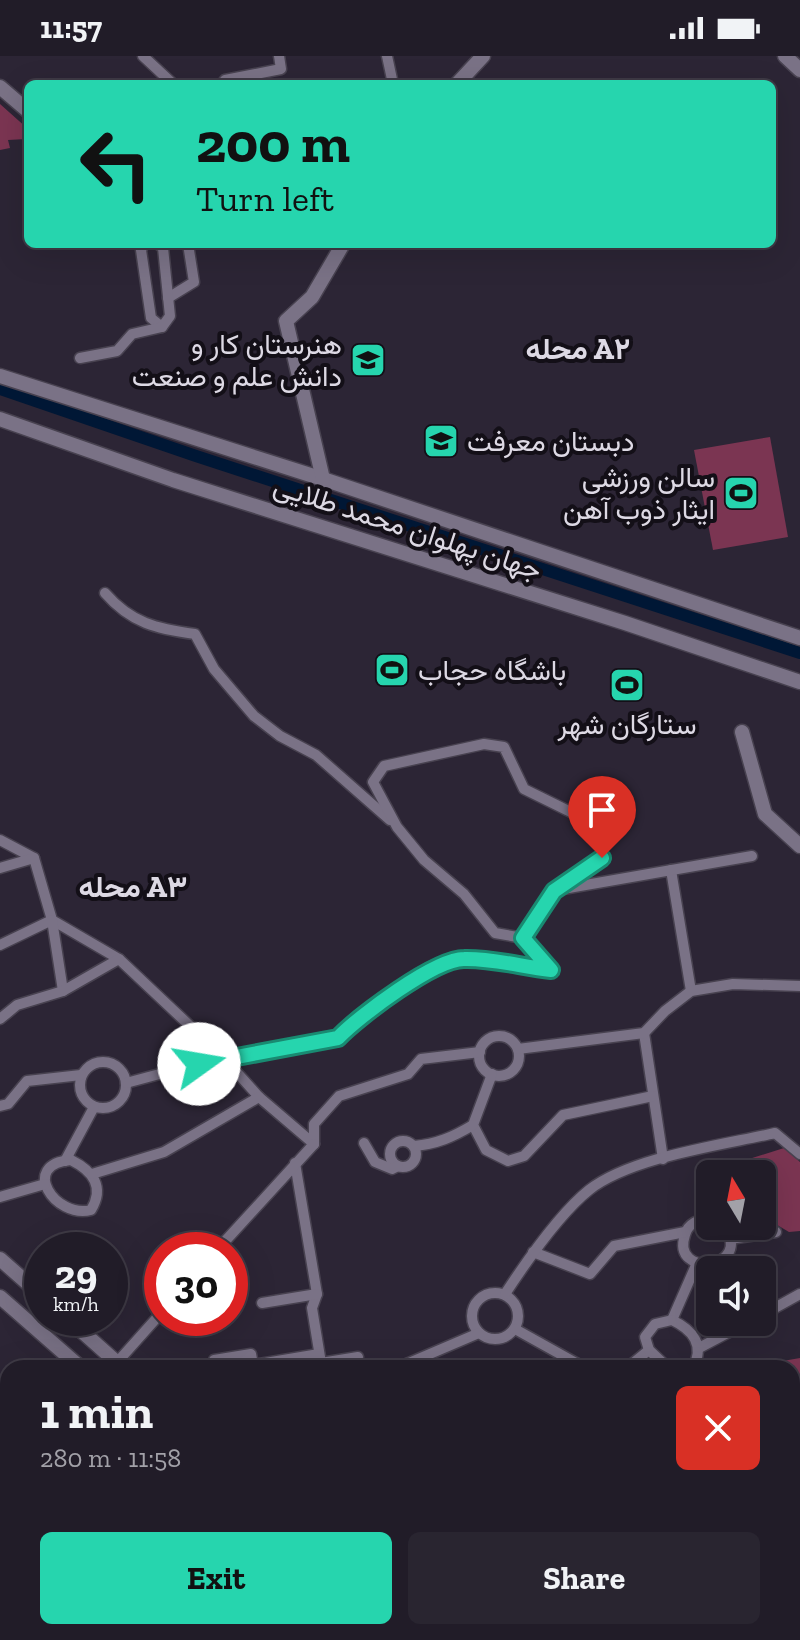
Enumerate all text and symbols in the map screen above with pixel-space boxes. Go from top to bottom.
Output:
text: 11:57 [40,10,102,46]
text: 200 m [196,109,350,176]
icon: left [64,112,168,216]
text: Turn left [196,177,334,220]
place label: هنرستان کار و دانش علم و صنعت [132,328,342,395]
district label: محله A۲ [526,331,630,367]
school or university icon: هنرستان کار و دانش علم و صنعت [349,341,387,379]
school or university icon: دبستان معرفت [422,422,460,460]
place label: دبستان معرفت [467,425,634,459]
place label: سالن ورزشی ایثار ذوب آهن [563,461,715,527]
street label: جهان پهلوان محمد طلایی [269,469,546,588]
sports icon: سالن ورزشی ایثار ذوب آهن [722,474,760,512]
sports icon: باشگاه حجاب [373,651,411,689]
place label: باشگاه حجاب [418,654,566,687]
sports icon: ستارگان شهر [608,666,646,704]
place label: ستارگان شهر [556,708,697,742]
pin [568,776,636,858]
icon: arrive [580,788,624,832]
district label: محله A۳ [79,869,187,905]
position arrow [157,1022,241,1106]
north arrow [696,1160,776,1240]
map controls [696,1160,776,1336]
speed limit sign: 30 [144,1232,248,1336]
text: 29 [55,1250,97,1298]
button: sound [696,1256,776,1336]
text: km/h [53,1292,99,1316]
text: 1 min [40,1383,153,1440]
button: close [676,1386,760,1470]
text: 280 m · 11:58 [40,1442,181,1474]
button: Exit [40,1532,392,1624]
button: Share [408,1532,760,1624]

